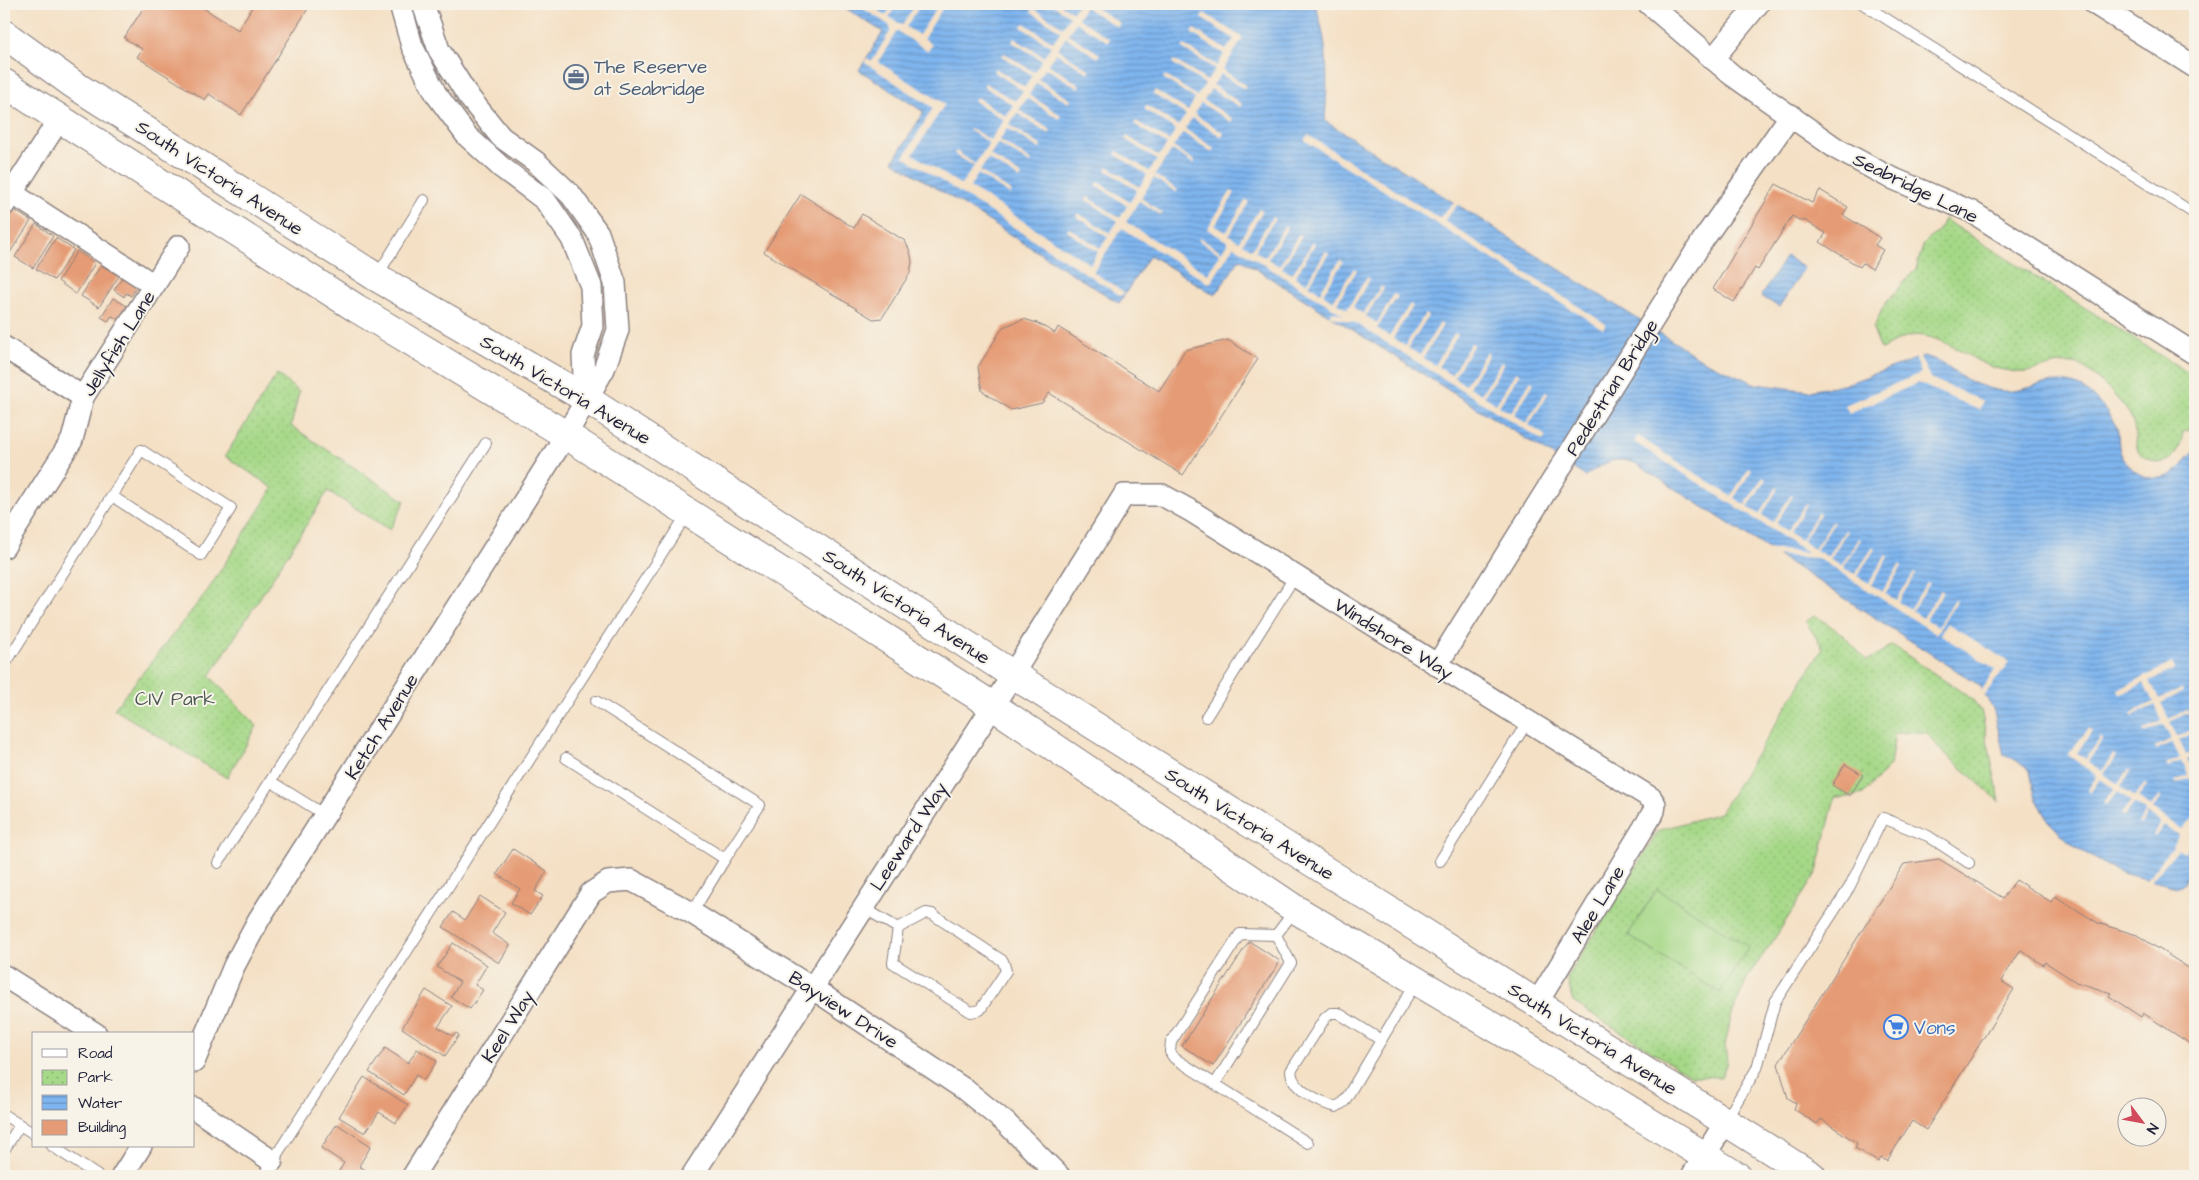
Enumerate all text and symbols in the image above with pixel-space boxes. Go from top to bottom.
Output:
place label: The Reserve at Seabridge [594,54,707,104]
office icon: The Reserve at Seabridge [563,64,589,90]
street label: South Victoria Avenue [130,114,308,243]
street label: Seabridge Lane [1848,146,1982,231]
street label: Jellyfish Lane [76,286,163,402]
street label: Pedestrian Bridge [1559,314,1666,462]
street label: South Victoria Avenue [475,329,656,452]
street label: South Victoria Avenue [817,543,995,672]
street label: Windshore Way [1328,592,1458,688]
street label: Ketch Avenue [339,669,426,785]
park label: CIV Park [135,686,215,713]
street label: South Victoria Avenue [1159,761,1339,887]
street label: Leeward Way [864,777,956,897]
street label: Alee Lane [1565,861,1632,949]
street label: Bayview Drive [783,965,903,1057]
street label: South Victoria Avenue [1502,976,1682,1102]
street label: Keel Way [475,985,542,1069]
supermarket icon: Vons [1883,1014,1909,1040]
place label: Vons [1914,1015,1956,1042]
legend [32,1032,195,1148]
text: Road [78,1043,113,1064]
text: Park [78,1067,113,1088]
text: Water [78,1093,122,1114]
north arrow [2116,1098,2166,1148]
text: Building [78,1117,126,1139]
text: N [2141,1119,2163,1138]

